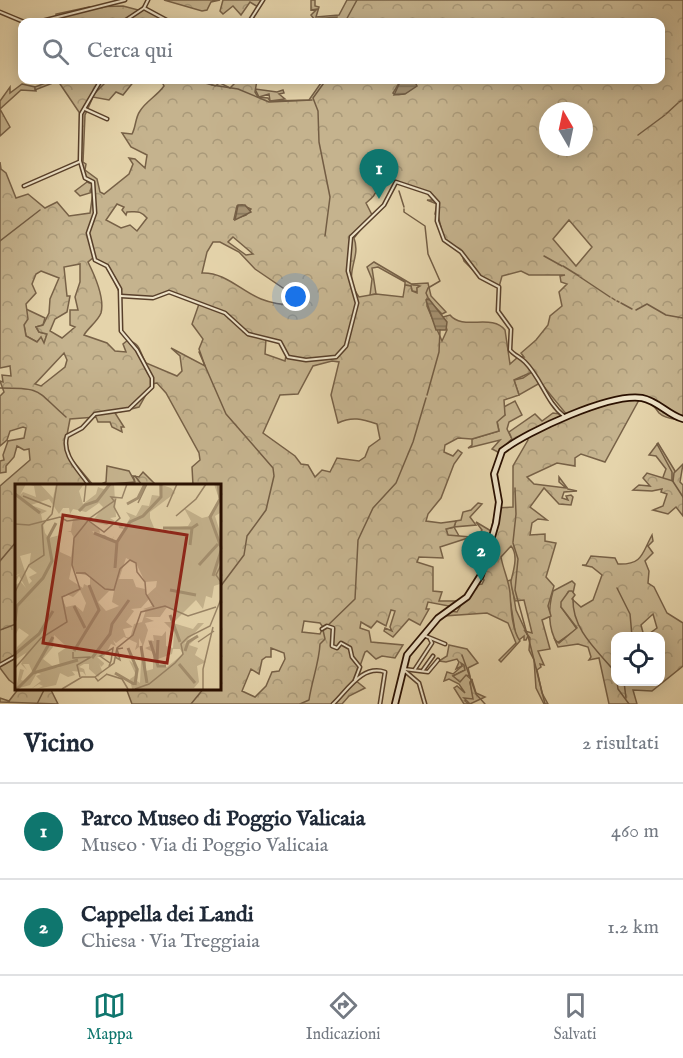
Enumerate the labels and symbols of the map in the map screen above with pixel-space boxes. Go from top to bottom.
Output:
north arrow [539,102,593,156]
pin: 1 [360,150,398,199]
your location [281,282,310,311]
inset map [15,484,220,689]
pin: 2 [462,532,500,581]

